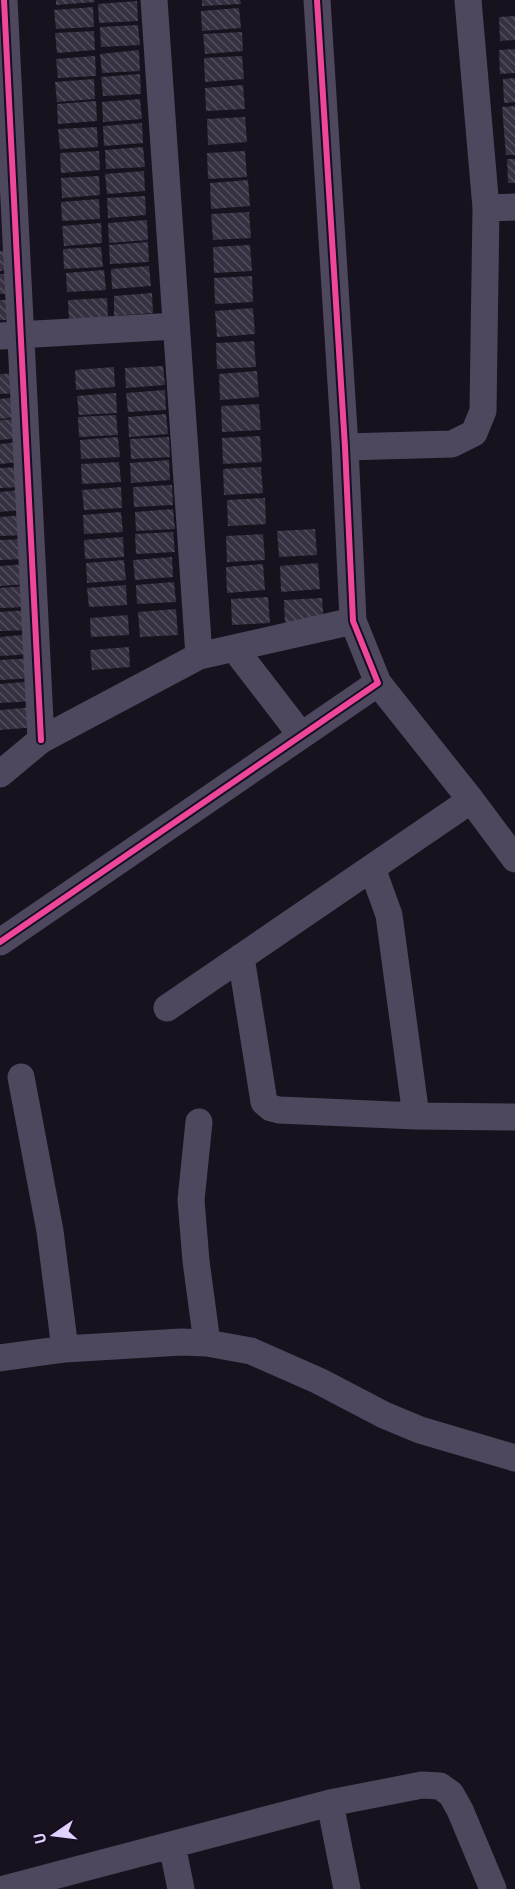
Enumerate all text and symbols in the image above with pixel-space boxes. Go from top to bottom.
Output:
north arrow [24,1805,84,1865]
text: U [29,1831,50,1846]

